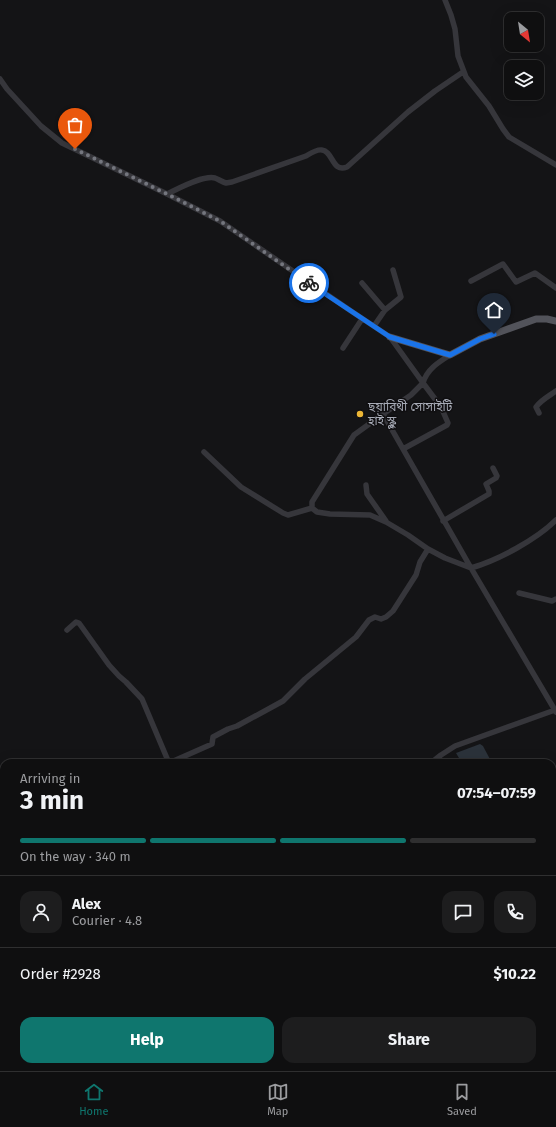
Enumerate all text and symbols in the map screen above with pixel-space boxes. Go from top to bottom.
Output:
north arrow [504,12,544,52]
map controls [504,12,544,100]
button: layers [504,60,544,100]
pin [58,108,92,149]
icon: bag [64,114,86,136]
courier [289,263,329,303]
icon: bike [298,272,320,294]
pin [477,293,511,334]
icon: home [483,299,505,321]
place label: ছয়াবিথী সোসাইটি হাই স্কুল [367,399,453,429]
marker: ছয়াবিথী সোসাইটি হাই স্কুল [355,409,365,419]
text: Arriving in [20,771,80,786]
text: 07:54–07:59 [457,784,536,802]
text: 3 min [20,785,84,816]
text: On the way · 340 m [20,849,131,864]
button: person [20,891,62,933]
button: chat [442,891,484,933]
button: phone [494,891,536,933]
text: Alex [72,895,101,913]
text: Courier · 4.8 [72,913,142,928]
text: Order #2928 [20,965,101,983]
text: $10.22 [493,965,536,983]
button: Help [20,1017,274,1063]
button: Share [282,1017,536,1063]
tab: Home [79,1081,108,1118]
tab: Map [267,1081,289,1118]
tab: Saved [447,1081,477,1118]

